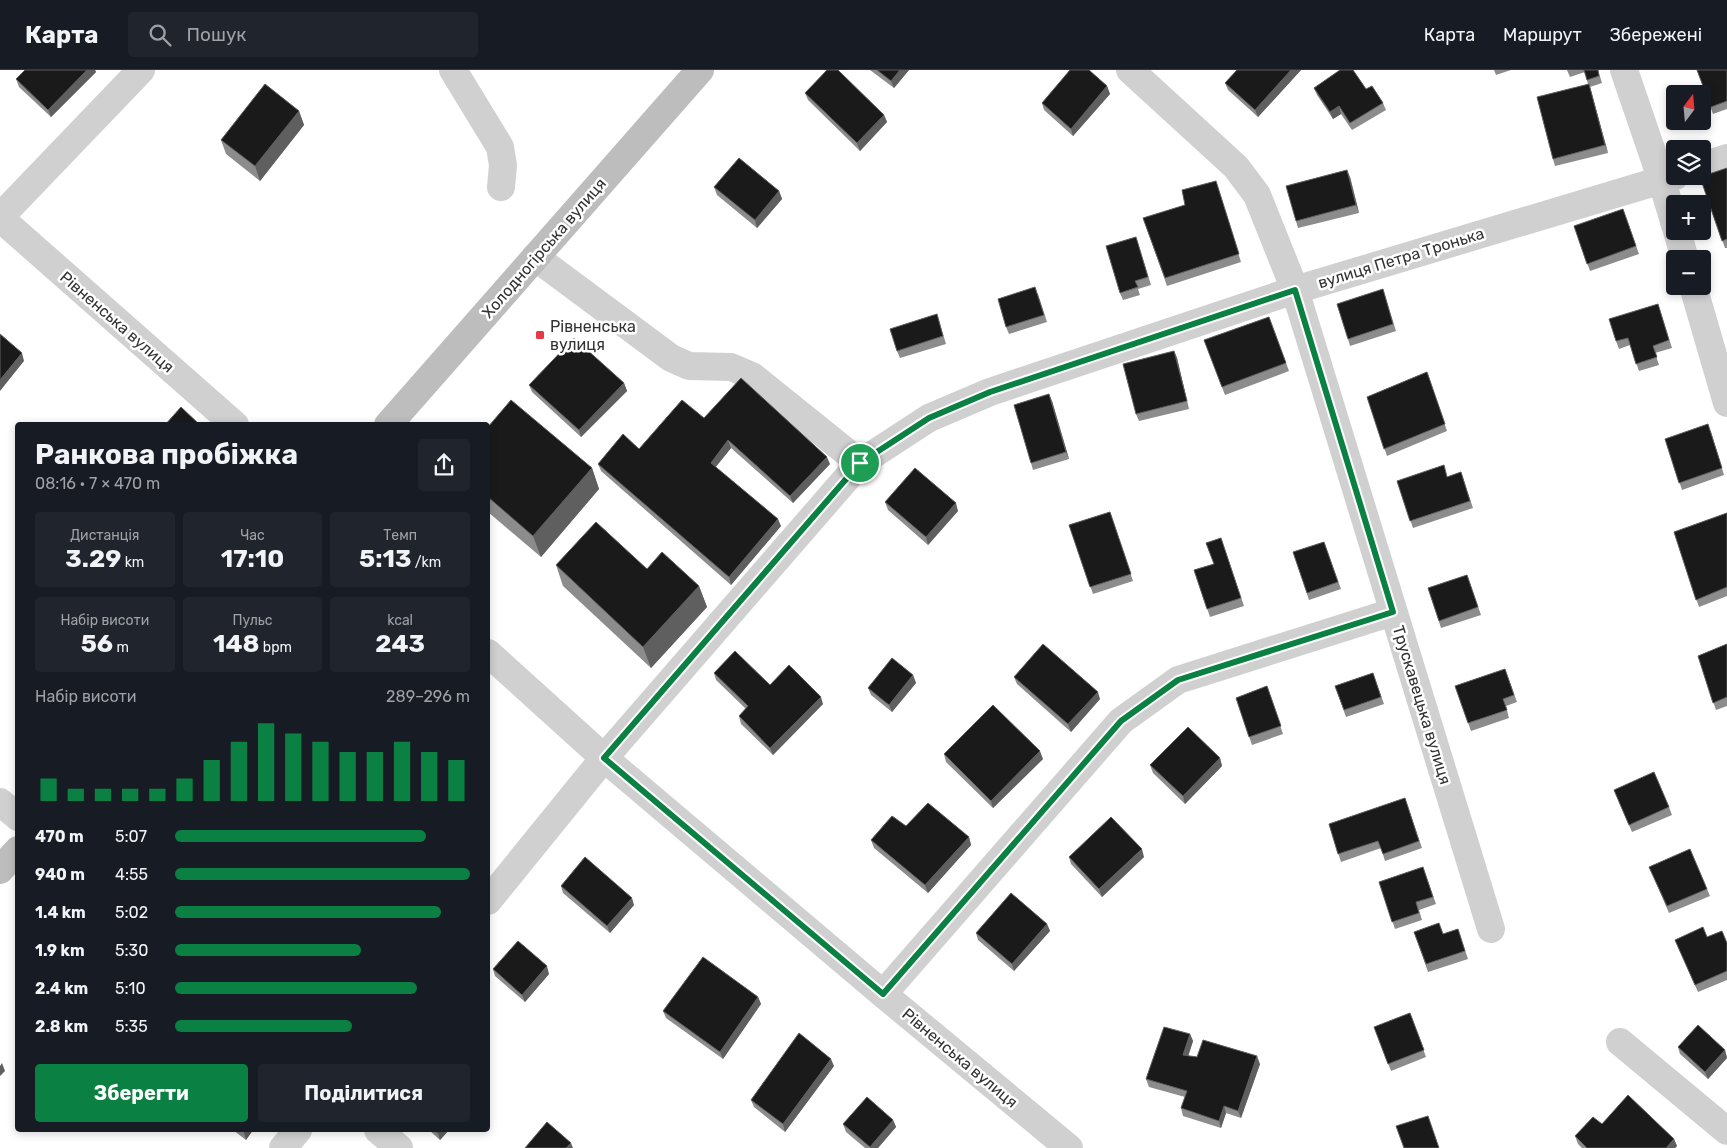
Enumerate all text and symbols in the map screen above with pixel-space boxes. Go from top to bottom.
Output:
search box [128,12,478,57]
text: Карта [25,21,98,49]
icon: search [146,21,174,49]
text: Пошук [186,23,246,46]
text: Карта [1424,24,1475,46]
text: Маршрут [1503,24,1582,46]
text: Збережені [1610,24,1702,46]
north arrow [1666,85,1711,130]
map controls [1666,85,1711,295]
button: layers [1666,140,1711,185]
street label: Холодногірська вулиця [478,174,610,322]
button: + [1666,195,1711,240]
street label: вулиця Петра Тронька [1316,224,1486,292]
button: − [1666,250,1711,295]
street label: Рівненська вулиця [56,267,178,377]
place label: Рівненська вулиця [550,317,636,354]
marker: Рівненська вулиця [534,329,546,341]
text: Ранкова пробіжка [35,438,298,471]
button: share [418,439,470,491]
pin [839,442,881,484]
icon: arrive [846,449,874,477]
text: 08:16 · 7 × 470 m [35,474,160,493]
text: Дистанція [70,527,139,544]
text: Час [240,527,265,544]
text: Темп [383,527,417,544]
text: 3.29 [65,544,121,573]
text: 17:10 [221,544,284,573]
text: 5:13 [359,544,411,573]
text: km [121,554,144,571]
text: /km [411,554,441,571]
text: Набір висоти [60,612,149,629]
text: Пульс [232,612,273,629]
text: kcal [387,612,413,629]
street label: Трускавецька вулиця [1389,623,1455,787]
text: 56 [81,629,113,658]
text: 148 [213,629,259,658]
text: 243 [375,629,425,658]
text: m [113,639,129,656]
text: bpm [259,639,292,656]
text: Набір висоти [35,687,137,706]
text: 289–296 m [386,687,470,706]
text: 470 m [35,827,84,846]
text: 5:07 [115,827,147,846]
text: 940 m [35,865,85,884]
text: 4:55 [115,865,148,884]
text: 1.4 km [35,903,86,922]
text: 5:02 [115,903,148,922]
text: 1.9 km [35,941,85,960]
text: 5:30 [115,941,148,960]
text: 2.4 km [35,979,88,998]
text: 5:10 [115,979,146,998]
street label: Рівненська вулиця [898,1004,1022,1112]
text: 2.8 km [35,1017,88,1036]
text: 5:35 [115,1017,148,1036]
button: Зберегти [35,1064,248,1122]
button: Поділитися [258,1064,470,1122]

